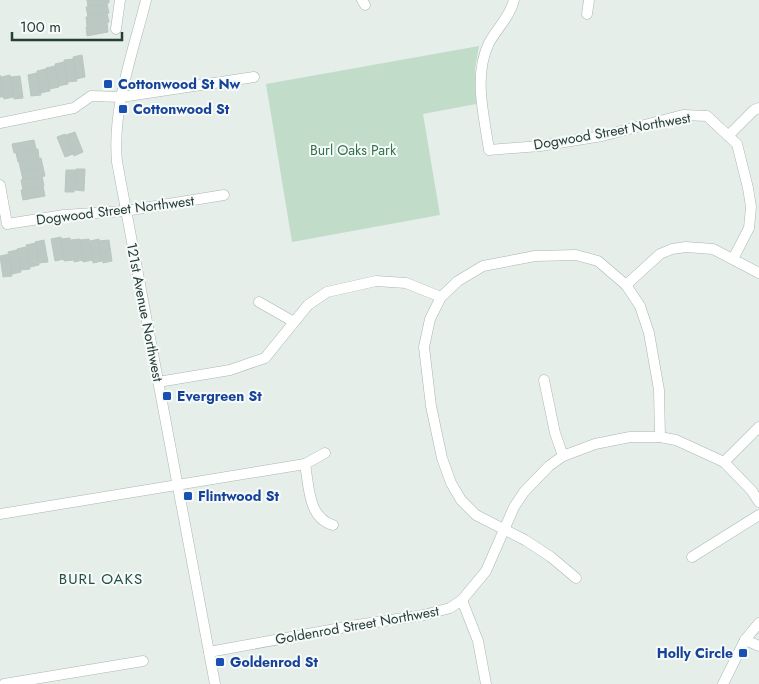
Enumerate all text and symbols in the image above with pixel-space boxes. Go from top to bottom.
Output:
scale bar [12,10,122,42]
text: 100 m [20,16,61,38]
place label: Cottonwood St Nw [118,74,241,94]
marker: Cottonwood St Nw [102,78,114,90]
place label: Cottonwood St [133,99,230,119]
marker: Cottonwood St [117,103,129,115]
street label: Dogwood Street Northwest [532,107,693,155]
park label: Burl Oaks Park [310,140,397,160]
street label: Dogwood Street Northwest [35,190,196,230]
street label: 121st Avenue Northwest [122,241,168,384]
place label: Evergreen St [177,386,262,406]
marker: Evergreen St [161,390,173,402]
place label: Flintwood St [198,486,279,506]
marker: Flintwood St [182,490,194,502]
district label: BURL OAKS [59,568,143,590]
street label: Goldenrod Street Northwest [274,601,441,649]
place label: Holly Circle [657,643,733,663]
marker: Holly Circle [737,647,749,659]
place label: Goldenrod St [230,652,319,672]
marker: Goldenrod St [214,656,226,668]

